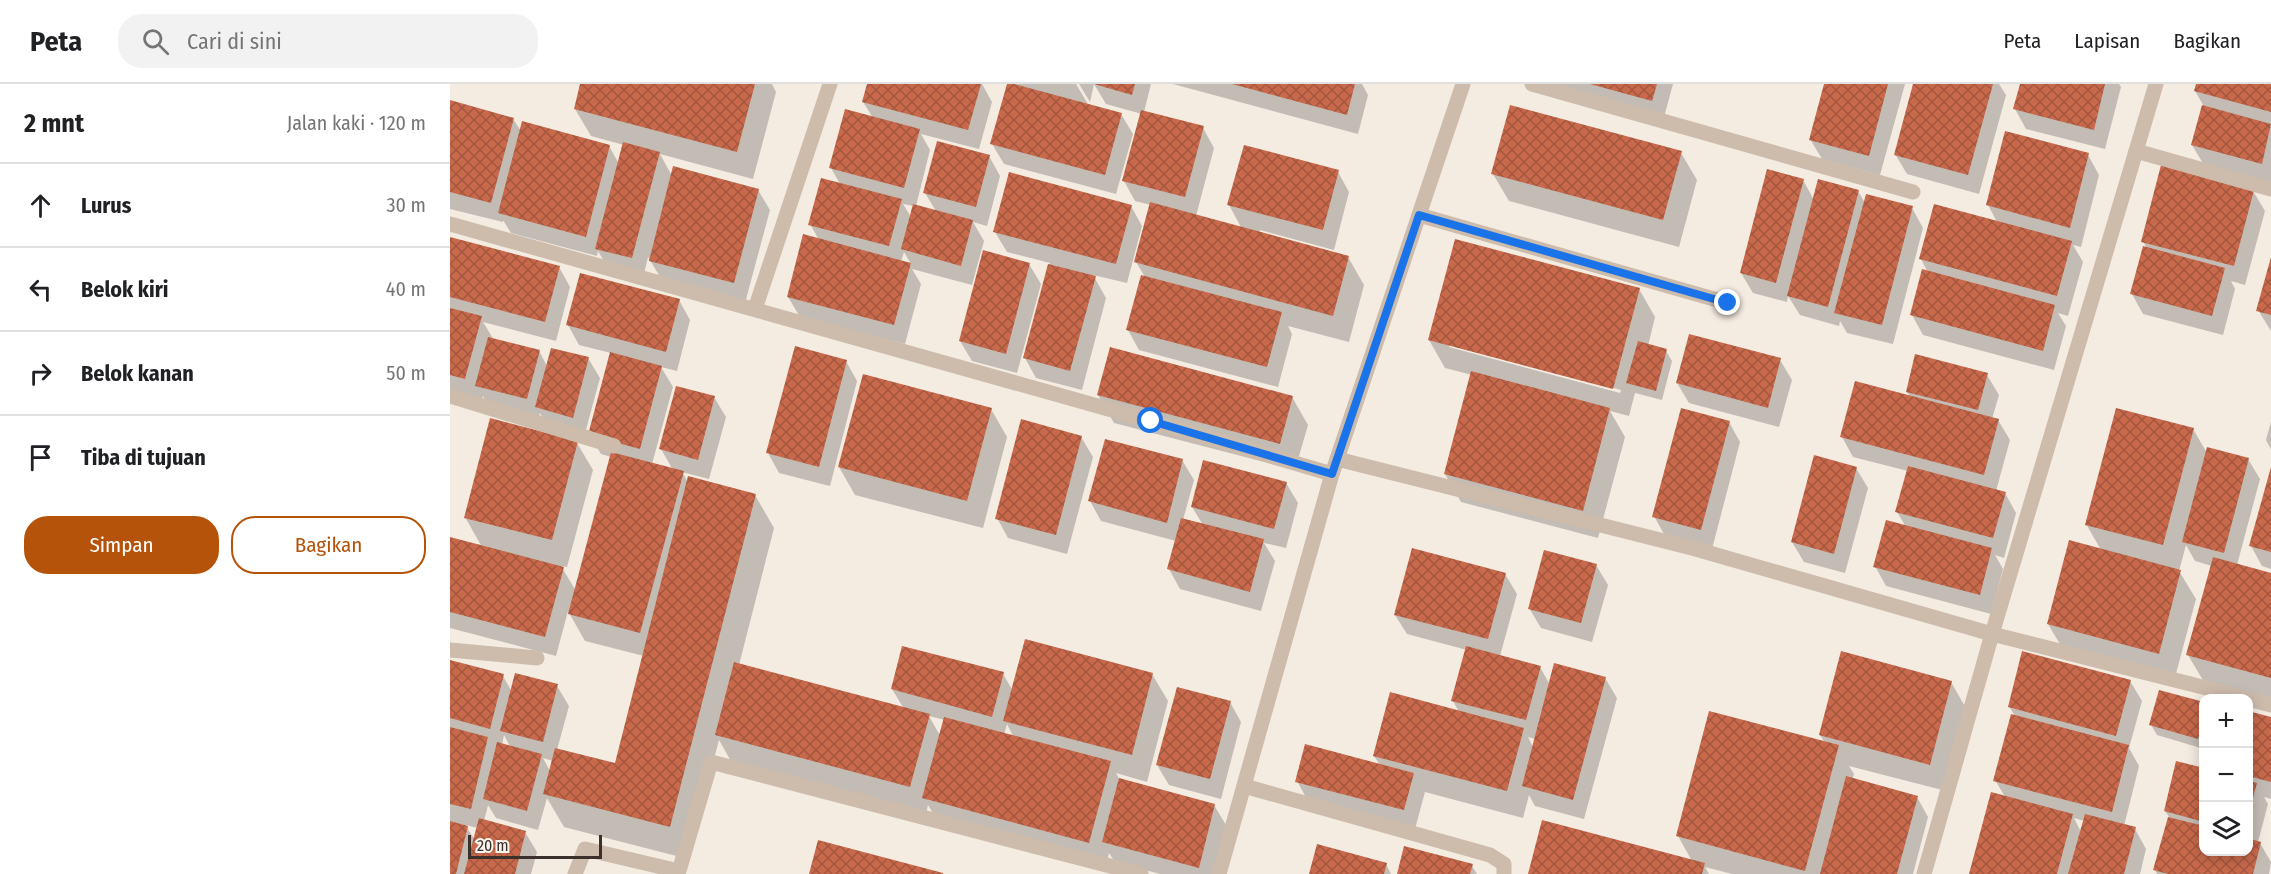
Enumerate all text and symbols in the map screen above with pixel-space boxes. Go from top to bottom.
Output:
search box [118,14,538,68]
text: Peta [30,25,82,58]
icon: search [139,25,172,58]
text: Cari di sini [187,28,282,55]
text: Peta [2004,28,2041,54]
text: Lapisan [2074,28,2140,54]
text: Bagikan [2173,28,2241,54]
text: 2 mnt [24,108,84,139]
text: Jalan kaki · 120 m [287,111,426,135]
icon: ahead [24,189,57,222]
text: Lurus [81,192,131,219]
text: 30 m [386,193,426,217]
icon: left [24,273,57,306]
text: Belok kiri [81,276,169,303]
text: 40 m [386,277,426,301]
route end [1714,289,1740,315]
icon: right [24,357,57,390]
text: Belok kanan [81,360,194,387]
text: 50 m [386,361,426,385]
route start [1137,407,1163,433]
icon: arrive [24,441,57,474]
text: Tiba di tujuan [81,444,206,471]
button: Simpan [24,516,219,574]
button: Bagikan [231,516,426,574]
map controls [2199,694,2253,856]
button: + [2199,694,2253,748]
button: − [2199,748,2253,802]
button: layers [2199,802,2253,856]
scale bar [468,832,602,860]
text: 20 m [477,836,508,855]

